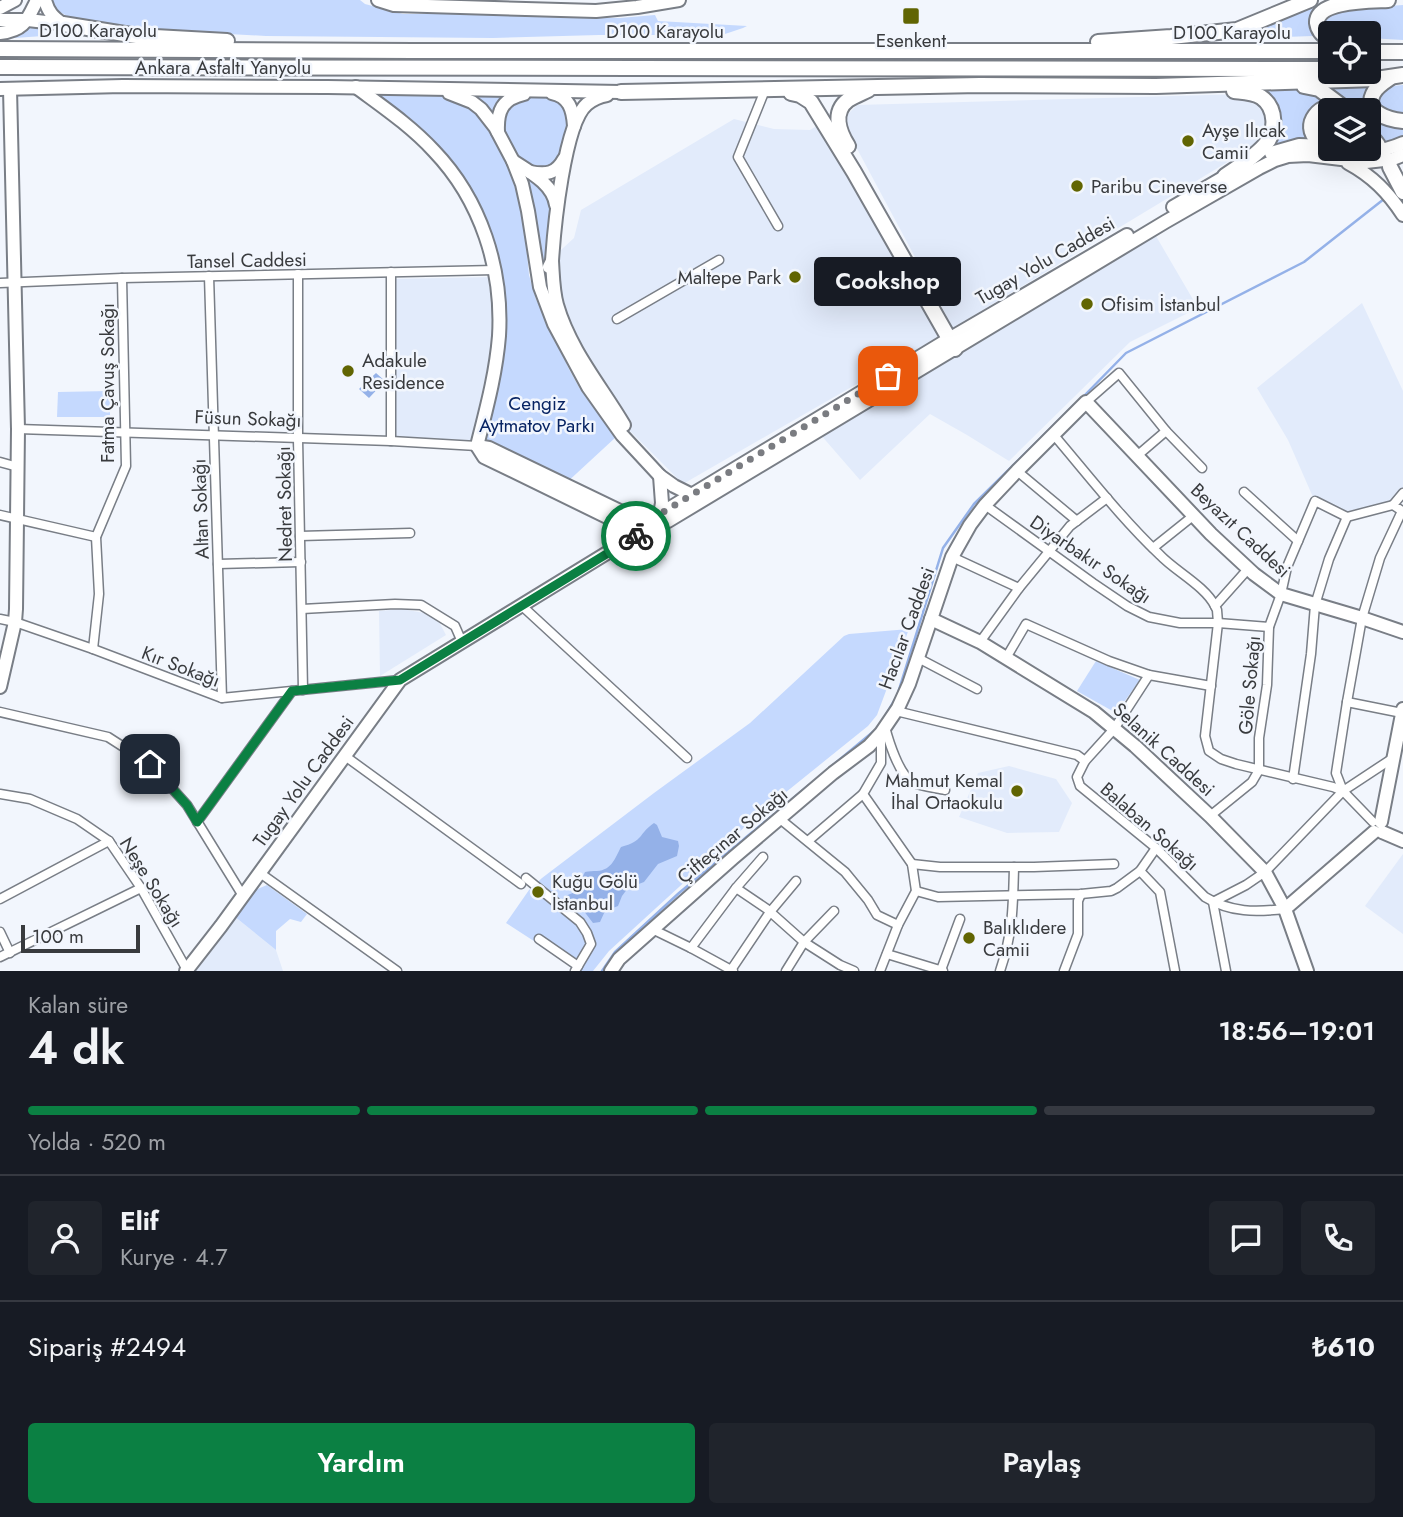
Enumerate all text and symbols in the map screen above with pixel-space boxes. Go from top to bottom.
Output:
marker: Esenkent [901,6,921,26]
street label: D100 Karayolu [39,17,157,44]
street label: D100 Karayolu [606,18,724,45]
street label: D100 Karayolu [1173,19,1291,46]
map controls [1318,21,1381,161]
button: locate [1318,21,1381,84]
place label: Esenkent [876,27,947,54]
street label: Ankara Asfaltı Yanyolu [135,54,311,81]
button: layers [1318,98,1381,161]
place label: Ayşe Ilıcak Camii [1202,117,1286,166]
marker: Ayşe Ilıcak Camii [1180,133,1196,149]
place label: Paribu Cineverse [1091,173,1227,200]
marker: Paribu Cineverse [1069,178,1085,194]
street label: Tugay Yolu Caddesi [971,210,1120,311]
street label: Tansel Caddesi [187,246,307,275]
callout: Cookshop [814,257,962,306]
place label: Maltepe Park [678,264,782,291]
text: Cookshop [835,264,940,298]
marker: Maltepe Park [787,269,803,285]
place label: Ofisim İstanbul [1101,291,1221,318]
marker: Ofisim İstanbul [1079,296,1095,312]
street label: Fatma Çavuş Sokağı [94,303,121,463]
pin [858,346,918,406]
place label: Adakule Residence [362,347,445,396]
icon: bag [869,357,907,395]
marker: Adakule Residence [340,363,356,379]
park label: Cengiz Aytmatov Parkı [479,390,595,439]
street label: Füsun Sokağı [194,403,302,434]
street label: Nedret Sokağı [270,446,299,562]
street label: Altan Sokağı [185,458,216,560]
street label: Beyazıt Caddesi [1185,477,1297,584]
courier [601,501,671,571]
street label: Diyarbakır Sokağı [1025,509,1157,610]
icon: bike [617,517,655,555]
street label: Hacılar Caddesi [872,563,941,693]
street label: Göle Sokağı [1232,635,1267,736]
street label: Kır Sokağı [138,639,224,694]
street label: Selanik Caddesi [1107,696,1221,803]
street label: Tugay Yolu Caddesi [246,710,360,853]
pin [120,734,180,794]
icon: home [131,745,169,783]
place label: Mahmut Kemal İhal Ortaokulu [885,767,1003,816]
street label: Balaban Sokağı [1094,776,1205,877]
street label: Çifteçınar Sokağı [671,781,794,890]
marker: Mahmut Kemal İhal Ortaokulu [1009,783,1025,799]
street label: Neşe Sokağı [113,832,190,933]
place label: Kuğu Gölü İstanbul [552,868,638,917]
marker: Kuğu Gölü İstanbul [530,884,546,900]
place label: Balıklıdere Camii [983,914,1067,963]
scale bar [21,922,140,954]
text: 100 m [32,923,84,950]
marker: Balıklıdere Camii [961,930,977,946]
text: Kalan süre [28,988,128,1022]
text: 18:56–19:01 [1219,1012,1375,1050]
text: 4 dk [28,1015,125,1081]
text: Yolda · 520 m [28,1125,166,1159]
button: person [28,1201,102,1275]
button: chat [1209,1201,1283,1275]
button: phone [1301,1201,1375,1275]
text: Elif [120,1202,159,1240]
text: Kurye · 4.7 [120,1240,228,1274]
text: Sipariş #2494 [28,1328,186,1366]
text: ₺610 [1312,1328,1375,1366]
button: Yardım [28,1423,695,1503]
button: Paylaş [709,1423,1375,1503]

